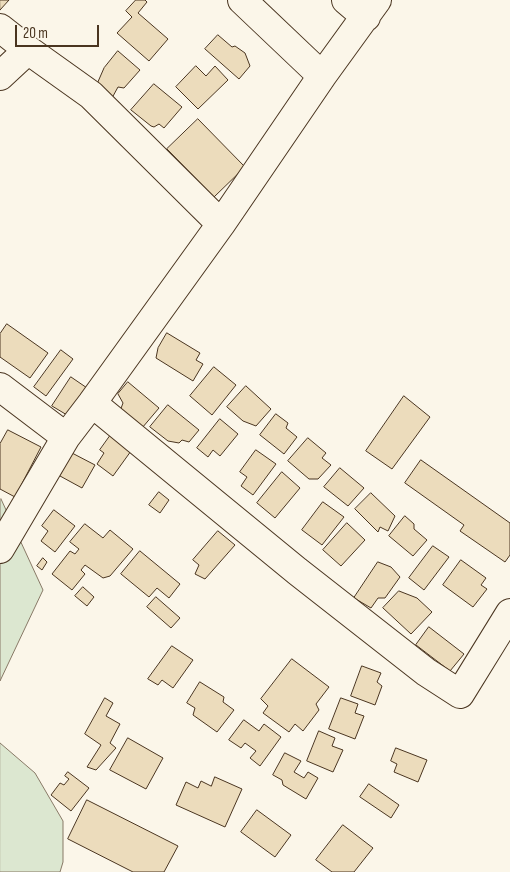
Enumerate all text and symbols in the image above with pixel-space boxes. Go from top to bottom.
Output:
scale bar [18,15,101,47]
text: 20 m [23,24,48,43]

